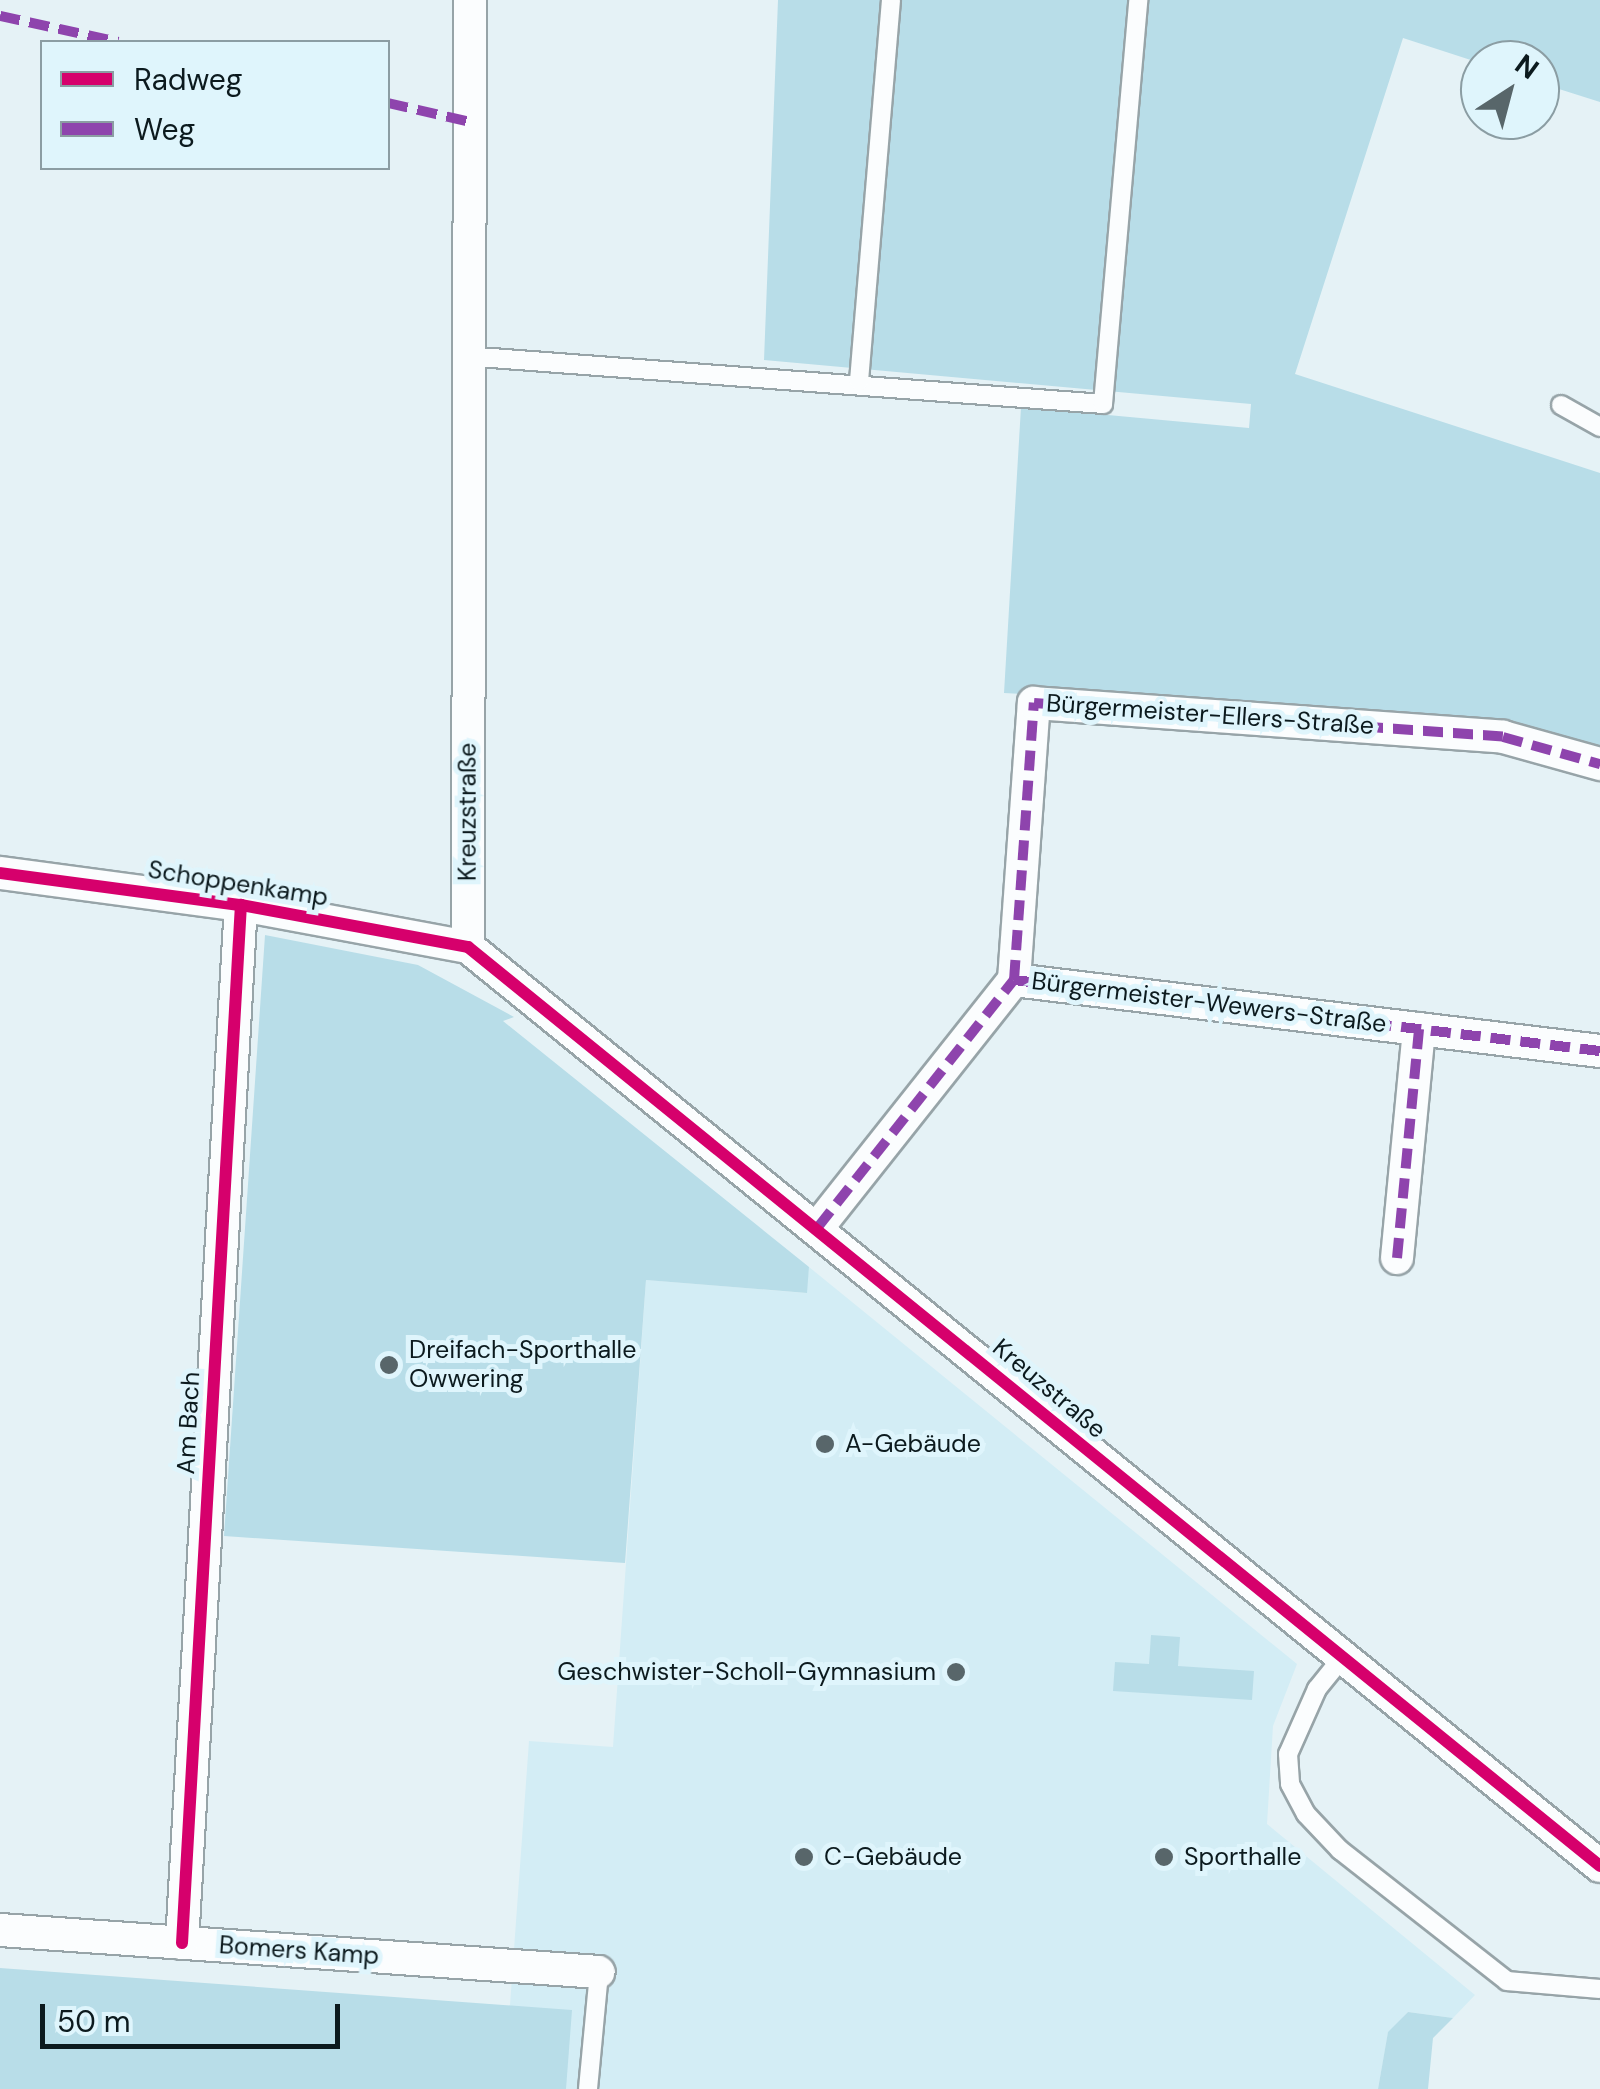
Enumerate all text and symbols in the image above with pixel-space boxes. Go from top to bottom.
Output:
legend [40,40,390,170]
north arrow [1460,40,1560,140]
text: N [1508,46,1546,88]
text: Radweg [134,60,243,99]
text: Weg [134,110,195,149]
street label: Bürgermeister-Ellers-Straße [1045,689,1375,741]
street label: Kreuzstraße [453,743,483,881]
street label: Schoppenkamp [146,855,330,913]
street label: Bürgermeister-Wewers-Straße [1030,966,1388,1040]
street label: Kreuzstraße [986,1333,1112,1445]
place label: Dreifach-Sporthalle Owwering [409,1336,636,1395]
marker: Dreifach-Sporthalle Owwering [378,1354,400,1376]
street label: Am Bach [171,1371,207,1475]
place label: A-Gebäude [845,1429,981,1459]
marker: A-Gebäude [814,1433,836,1455]
place label: Geschwister-Scholl-Gymnasium [557,1657,936,1687]
marker: Geschwister-Scholl-Gymnasium [945,1661,967,1683]
place label: C-Gebäude [824,1842,962,1872]
place label: Sporthalle [1184,1842,1301,1872]
marker: C-Gebäude [793,1846,815,1868]
marker: Sporthalle [1153,1846,1175,1868]
street label: Bomers Kamp [218,1930,380,1972]
scale bar [45,1984,345,2046]
text: 50 m [57,2002,131,2041]

